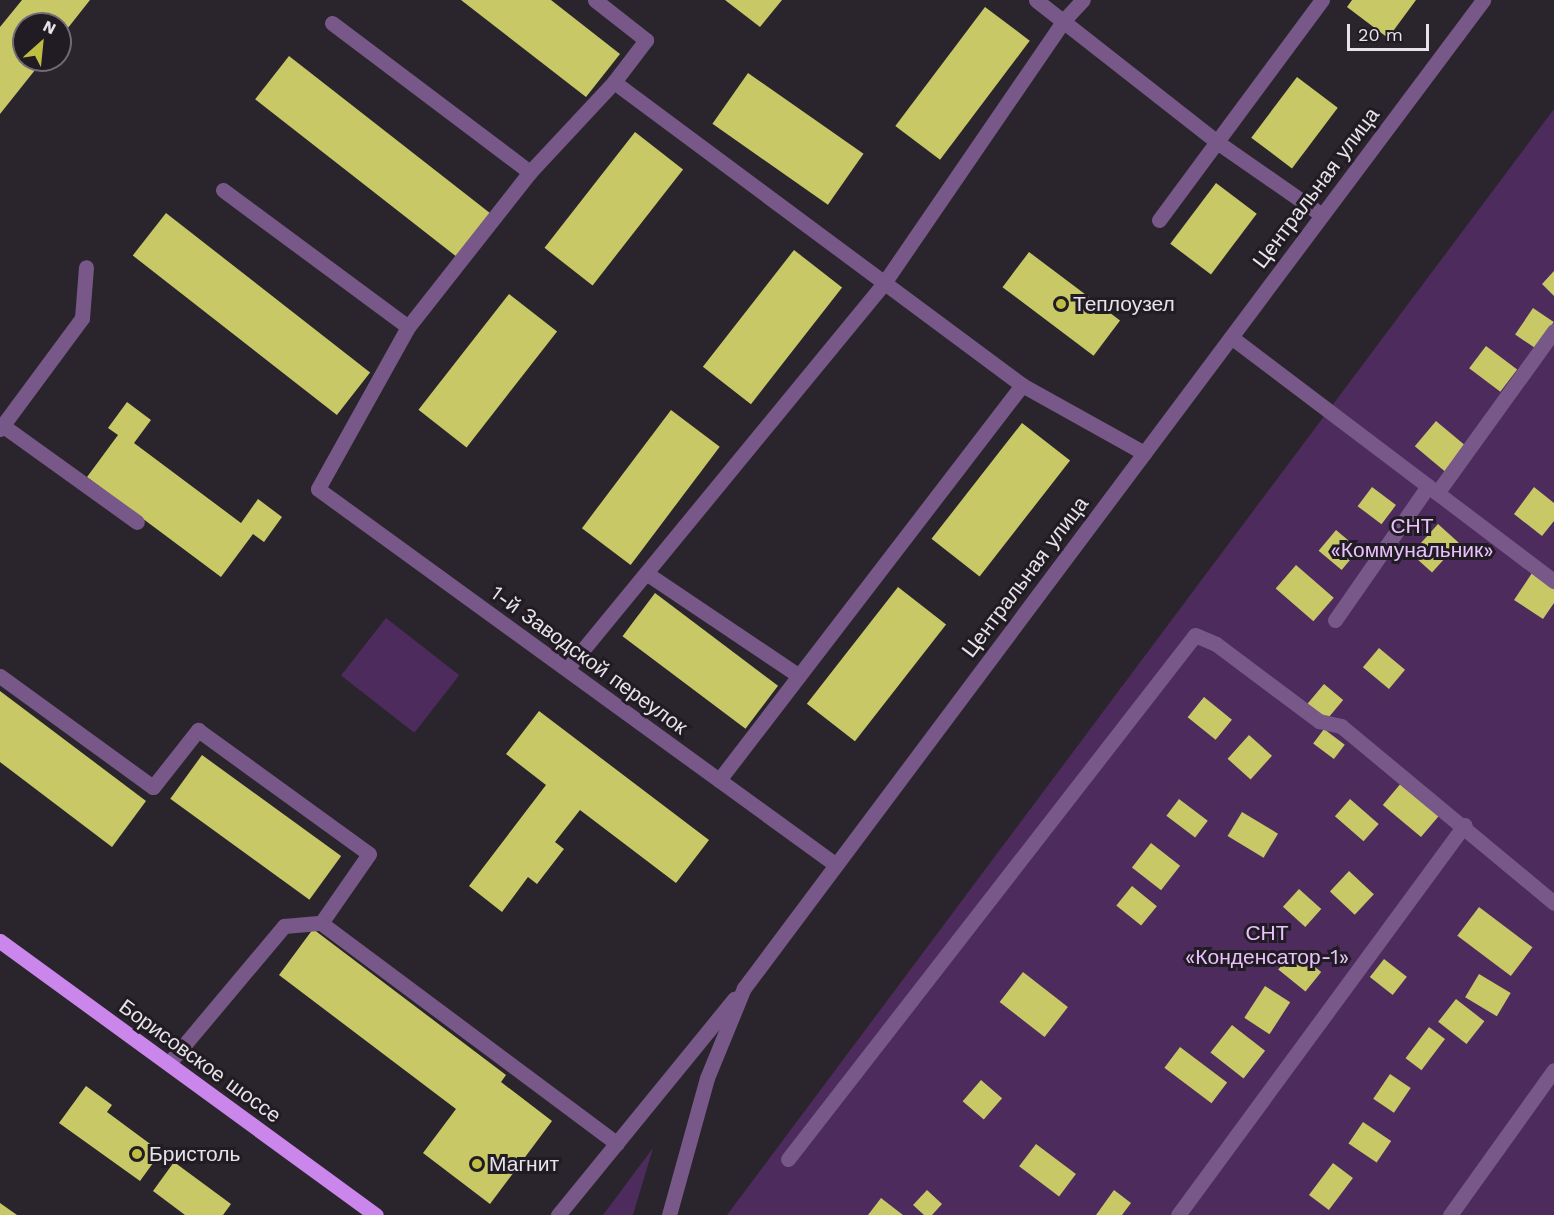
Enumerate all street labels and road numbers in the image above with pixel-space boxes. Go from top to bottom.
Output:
street label: Центральная улица [1247,103,1385,273]
street label: Центральная улица [956,492,1094,662]
street label: 1-й Заводской переулок [486,580,692,740]
street label: Борисовское шоссе [114,994,286,1128]

